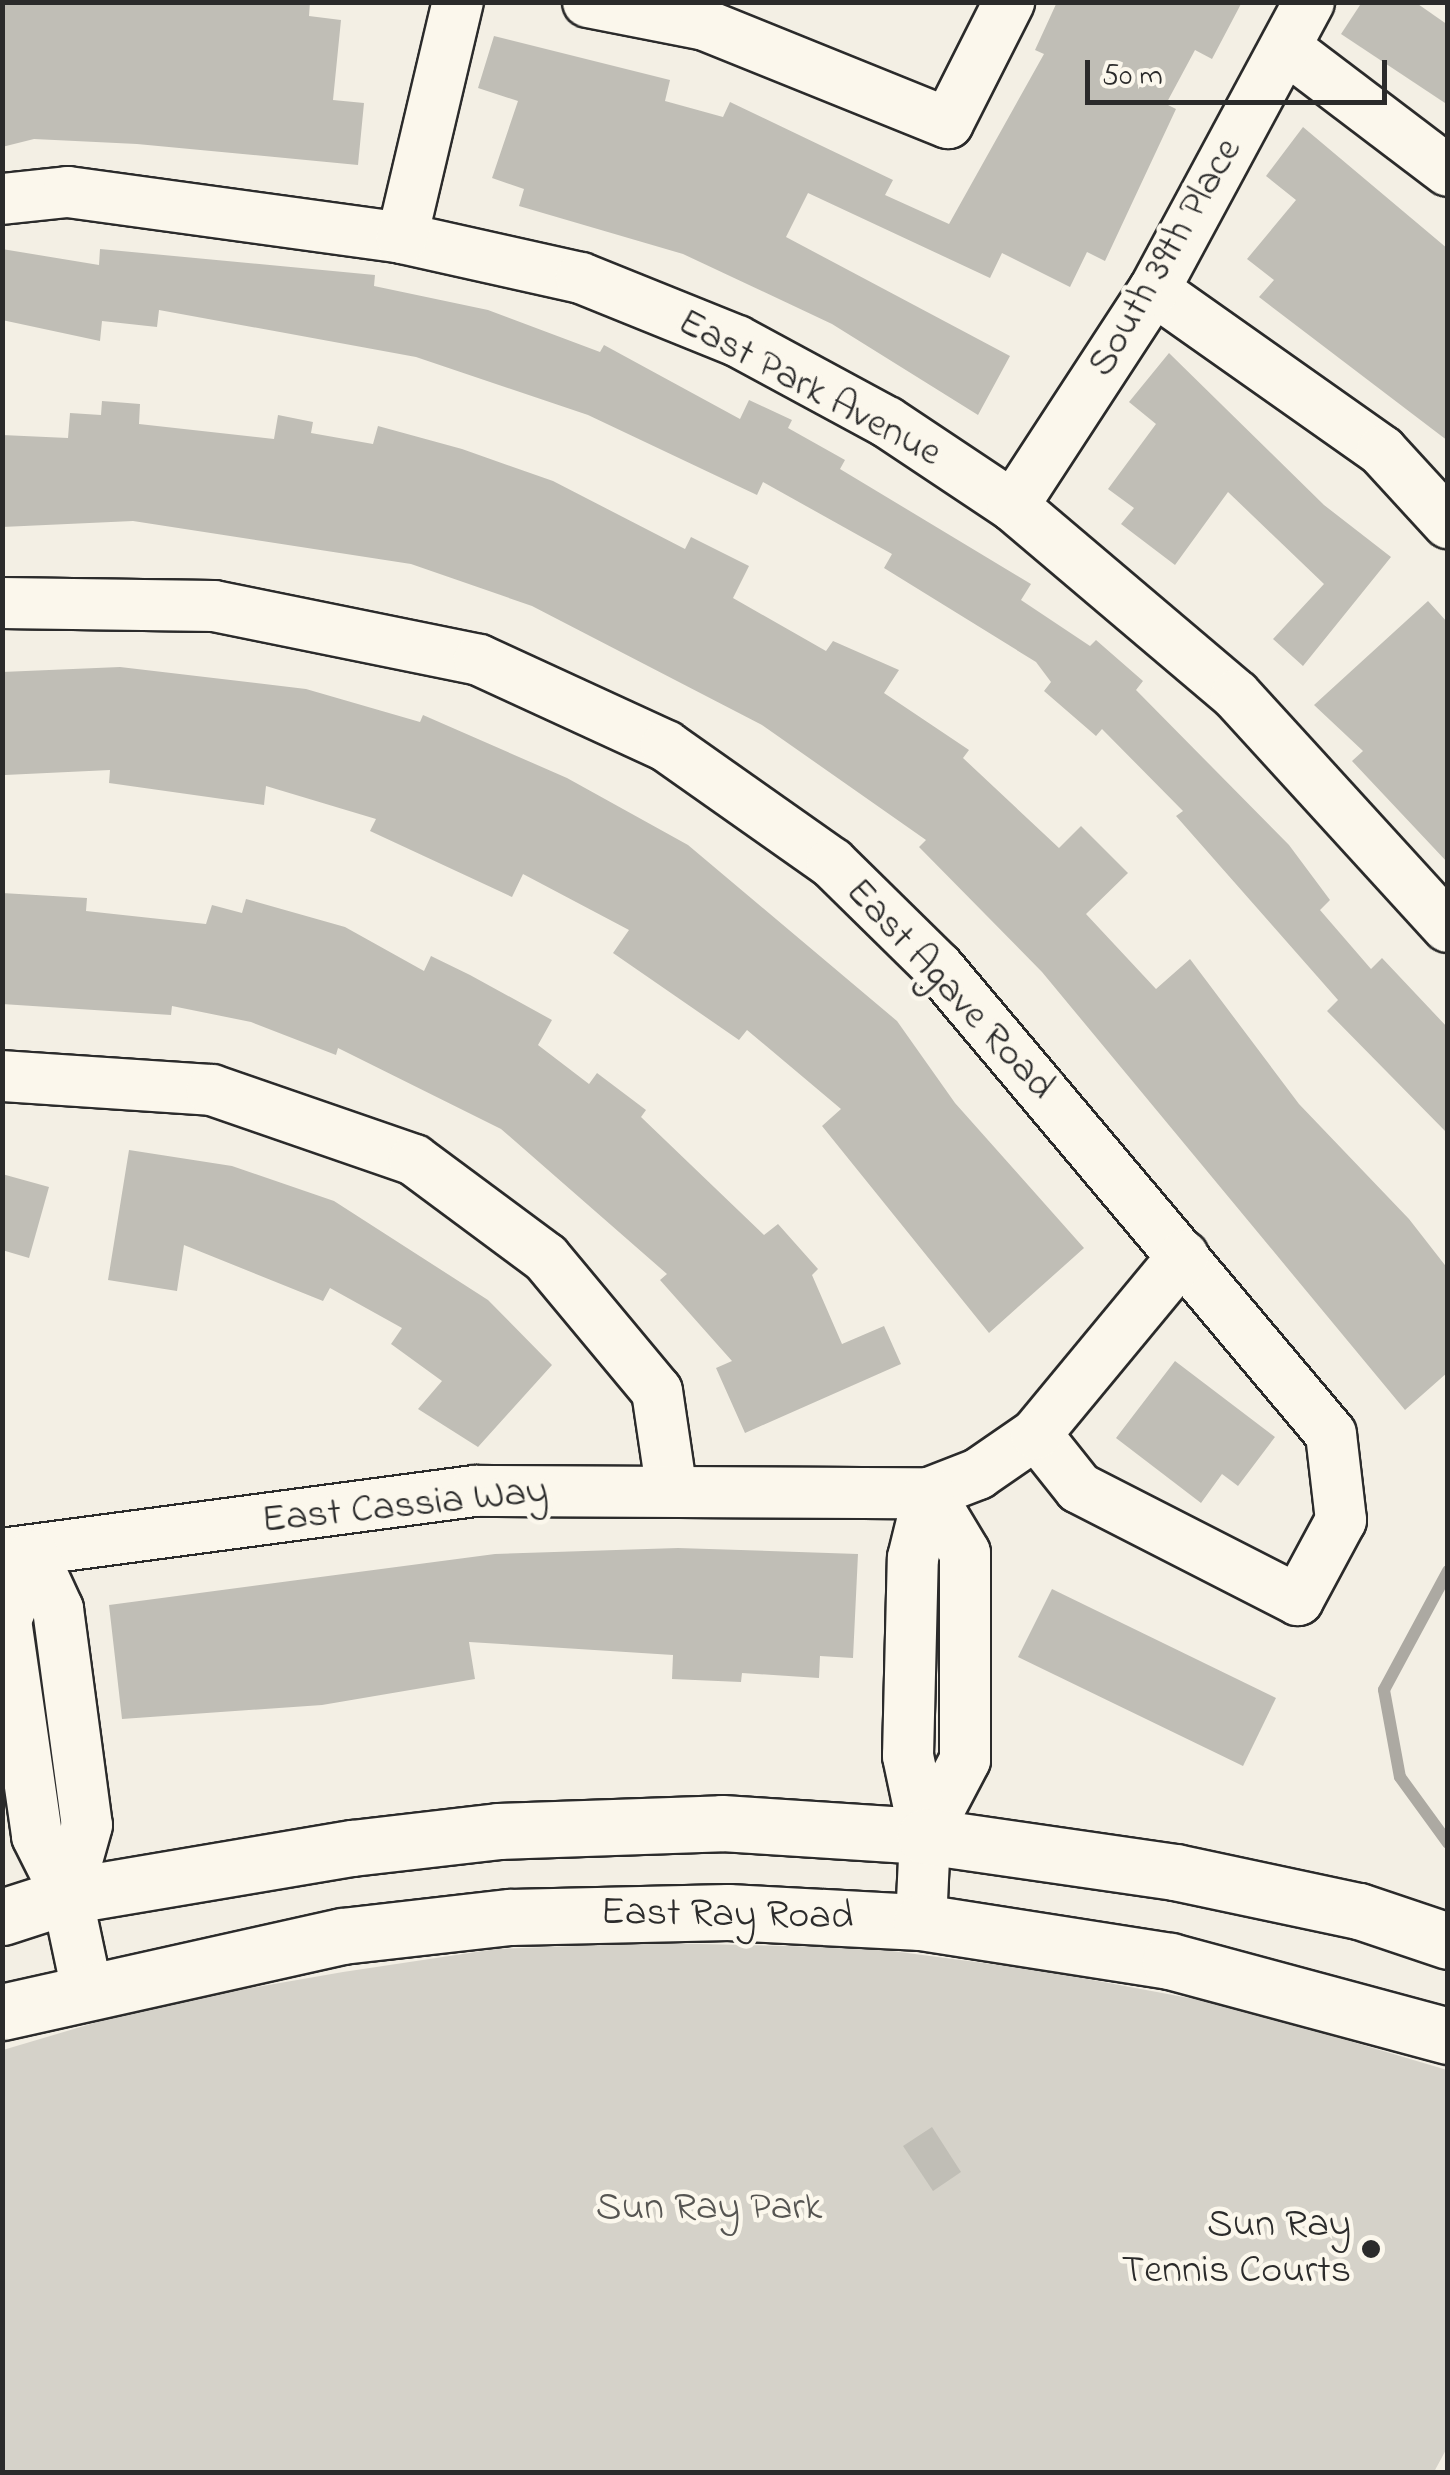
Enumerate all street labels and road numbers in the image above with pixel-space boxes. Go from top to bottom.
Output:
street label: South 39th Place [1078,130,1254,386]
street label: East Park Avenue [669,299,949,479]
street label: East Agave Road [834,869,1064,1111]
street label: East Cassia Way [259,1468,551,1546]
street label: East Ray Road [600,1890,854,1942]

